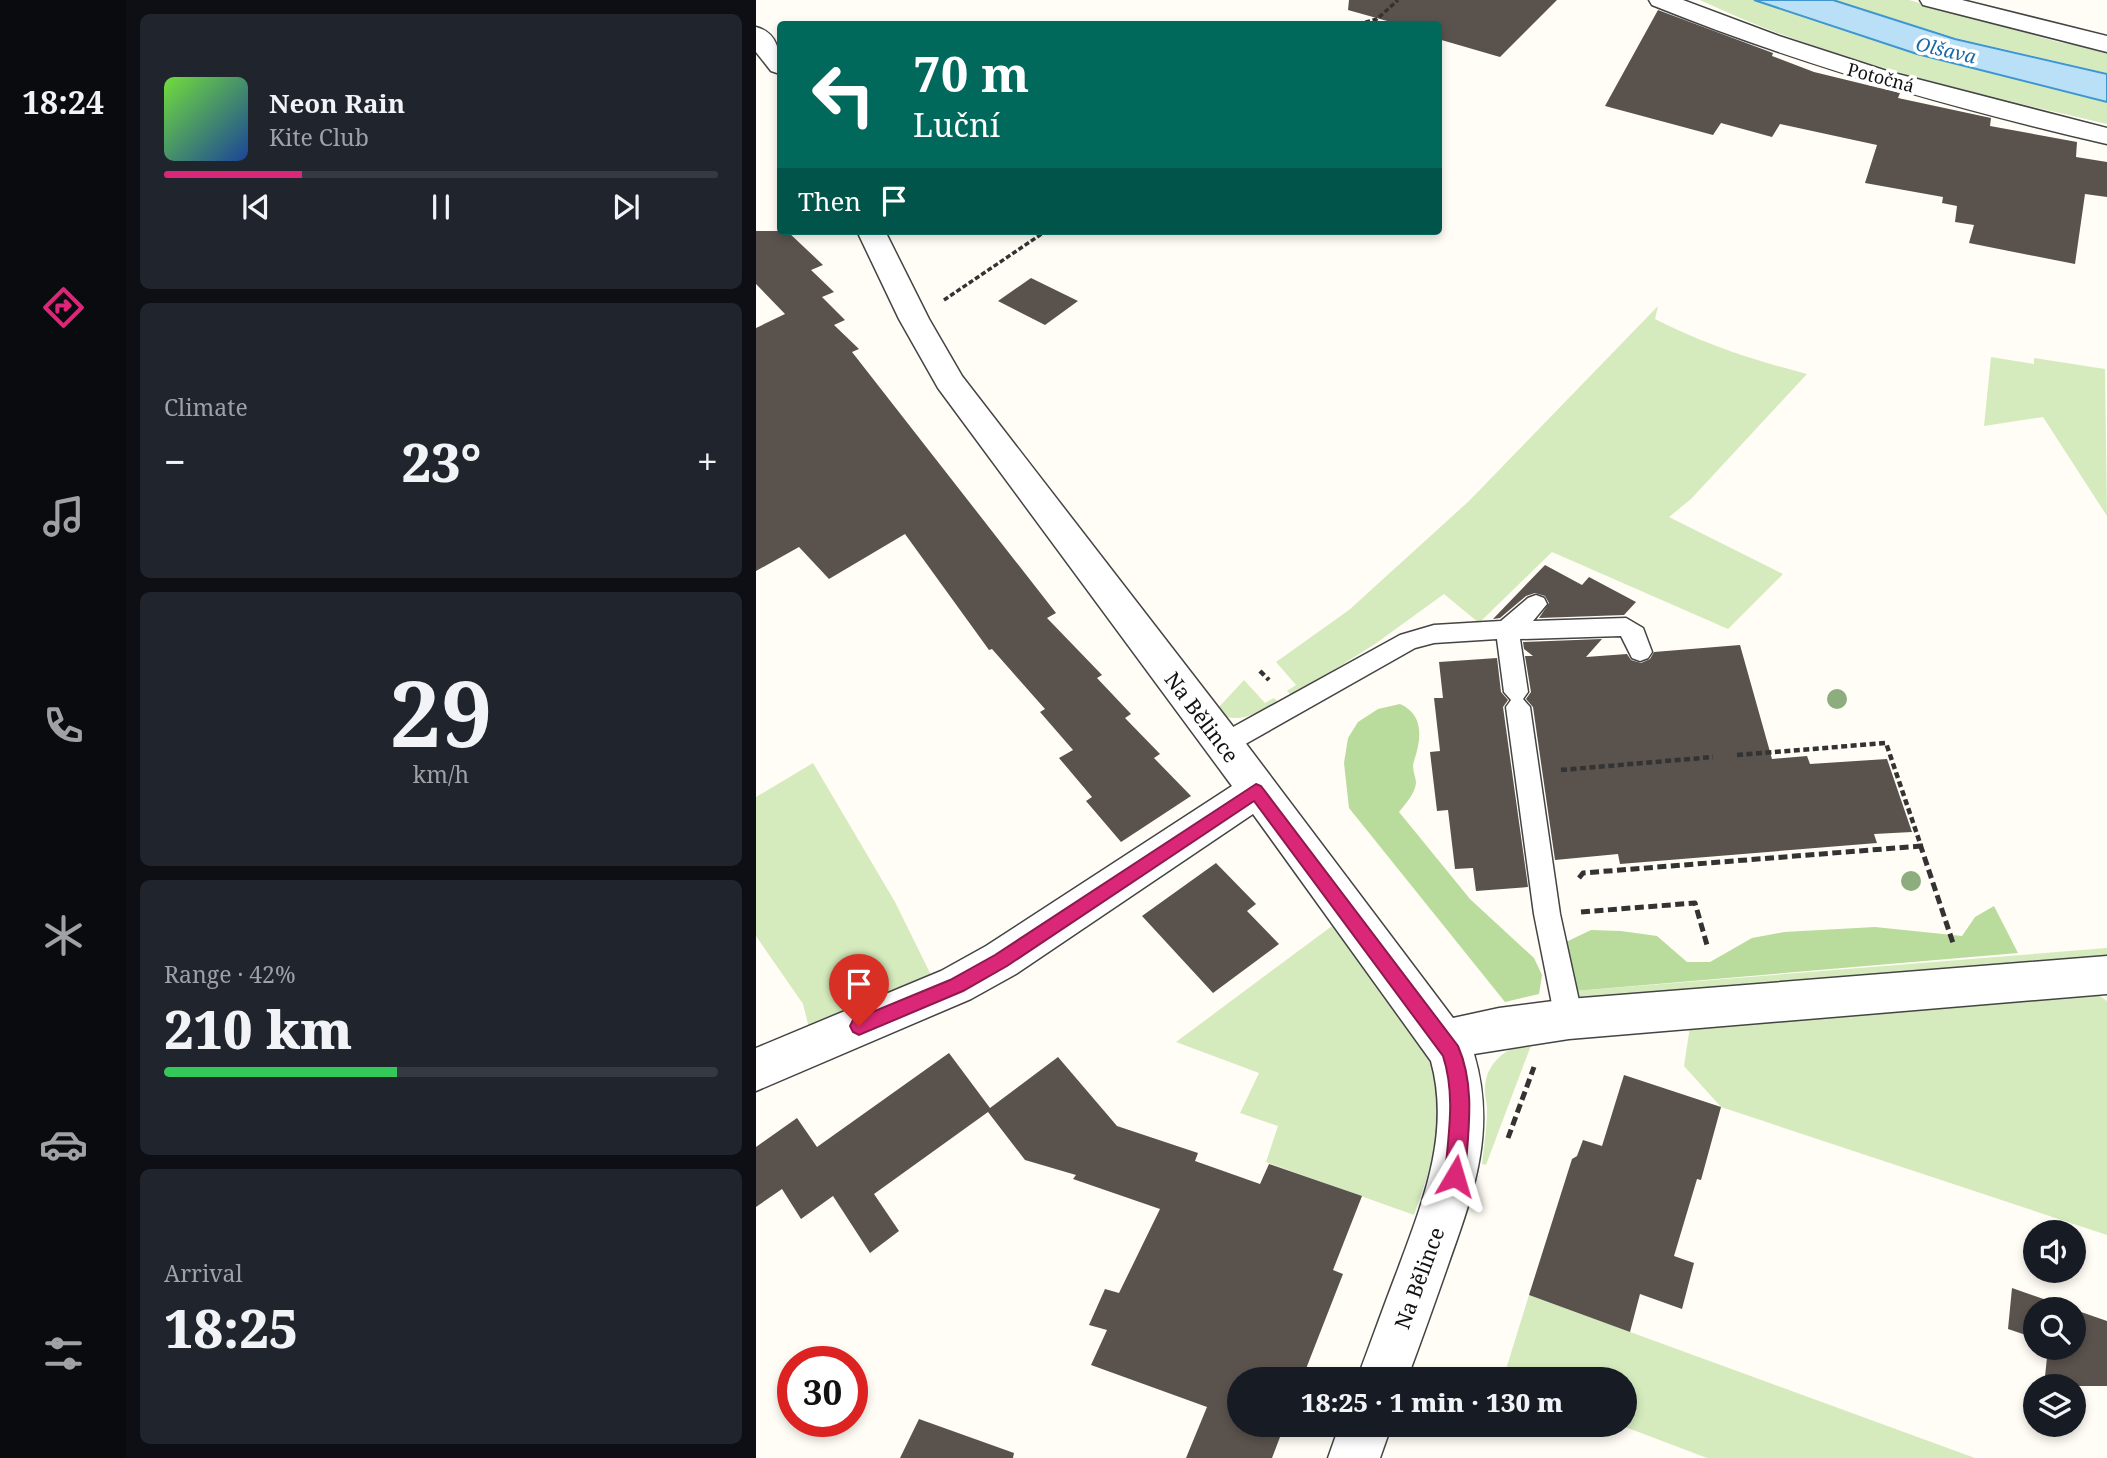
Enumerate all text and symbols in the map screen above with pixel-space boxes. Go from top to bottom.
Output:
water label: Olšava [1913,30,1979,70]
text: 70 m [913,40,1029,106]
icon: left [798,49,889,140]
street label: Potočná [1845,57,1917,97]
text: 18:24 [22,80,104,123]
text: Neon Rain [269,85,405,121]
text: Luční [913,103,1000,146]
text: Kite Club [269,121,369,153]
icon: arrive [875,182,913,220]
text: Then [798,183,861,219]
icon: previous [237,188,275,226]
icon: pause [422,188,460,226]
icon: next [607,188,645,226]
icon: directions [39,283,88,332]
text: Climate [164,391,248,423]
text: 23° [401,426,481,497]
text: − [164,435,186,487]
text: + [697,435,718,487]
icon: music [39,492,88,541]
text: 29 [390,650,492,774]
street label: Na Bělince [1159,666,1245,768]
icon: phone [39,701,88,750]
text: km/h [413,758,469,790]
icon: climate [39,911,88,960]
pin [829,954,889,1026]
text: Range · 42% [164,958,296,990]
icon: arrive [840,965,878,1003]
text: 210 km [164,993,352,1064]
icon: car [39,1120,88,1169]
position arrow [1418,1139,1492,1213]
map controls [2023,1220,2086,1437]
button: sound [2023,1220,2086,1283]
street label: Na Bělince [1388,1223,1450,1333]
text: Arrival [164,1257,243,1289]
text: 18:25 [164,1292,298,1363]
button: search [2023,1297,2086,1360]
icon: filters [39,1329,88,1378]
speed limit sign: 30 [777,1346,868,1437]
button: layers [2023,1374,2086,1437]
text: 18:25 · 1 min · 130 m [1301,1384,1563,1420]

